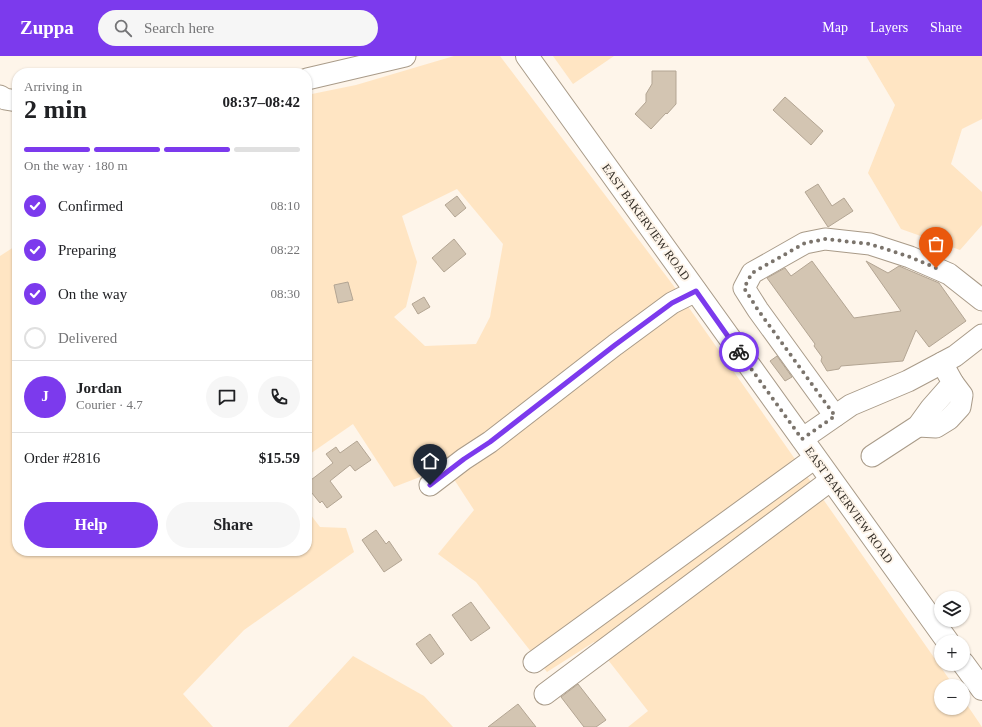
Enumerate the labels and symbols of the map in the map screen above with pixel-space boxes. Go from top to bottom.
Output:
street label: EAST BAKERVIEW ROAD [599,161,693,283]
pin [919,227,953,268]
courier [719,332,759,372]
pin [413,444,447,485]
street label: EAST BAKERVIEW ROAD [802,444,896,566]

